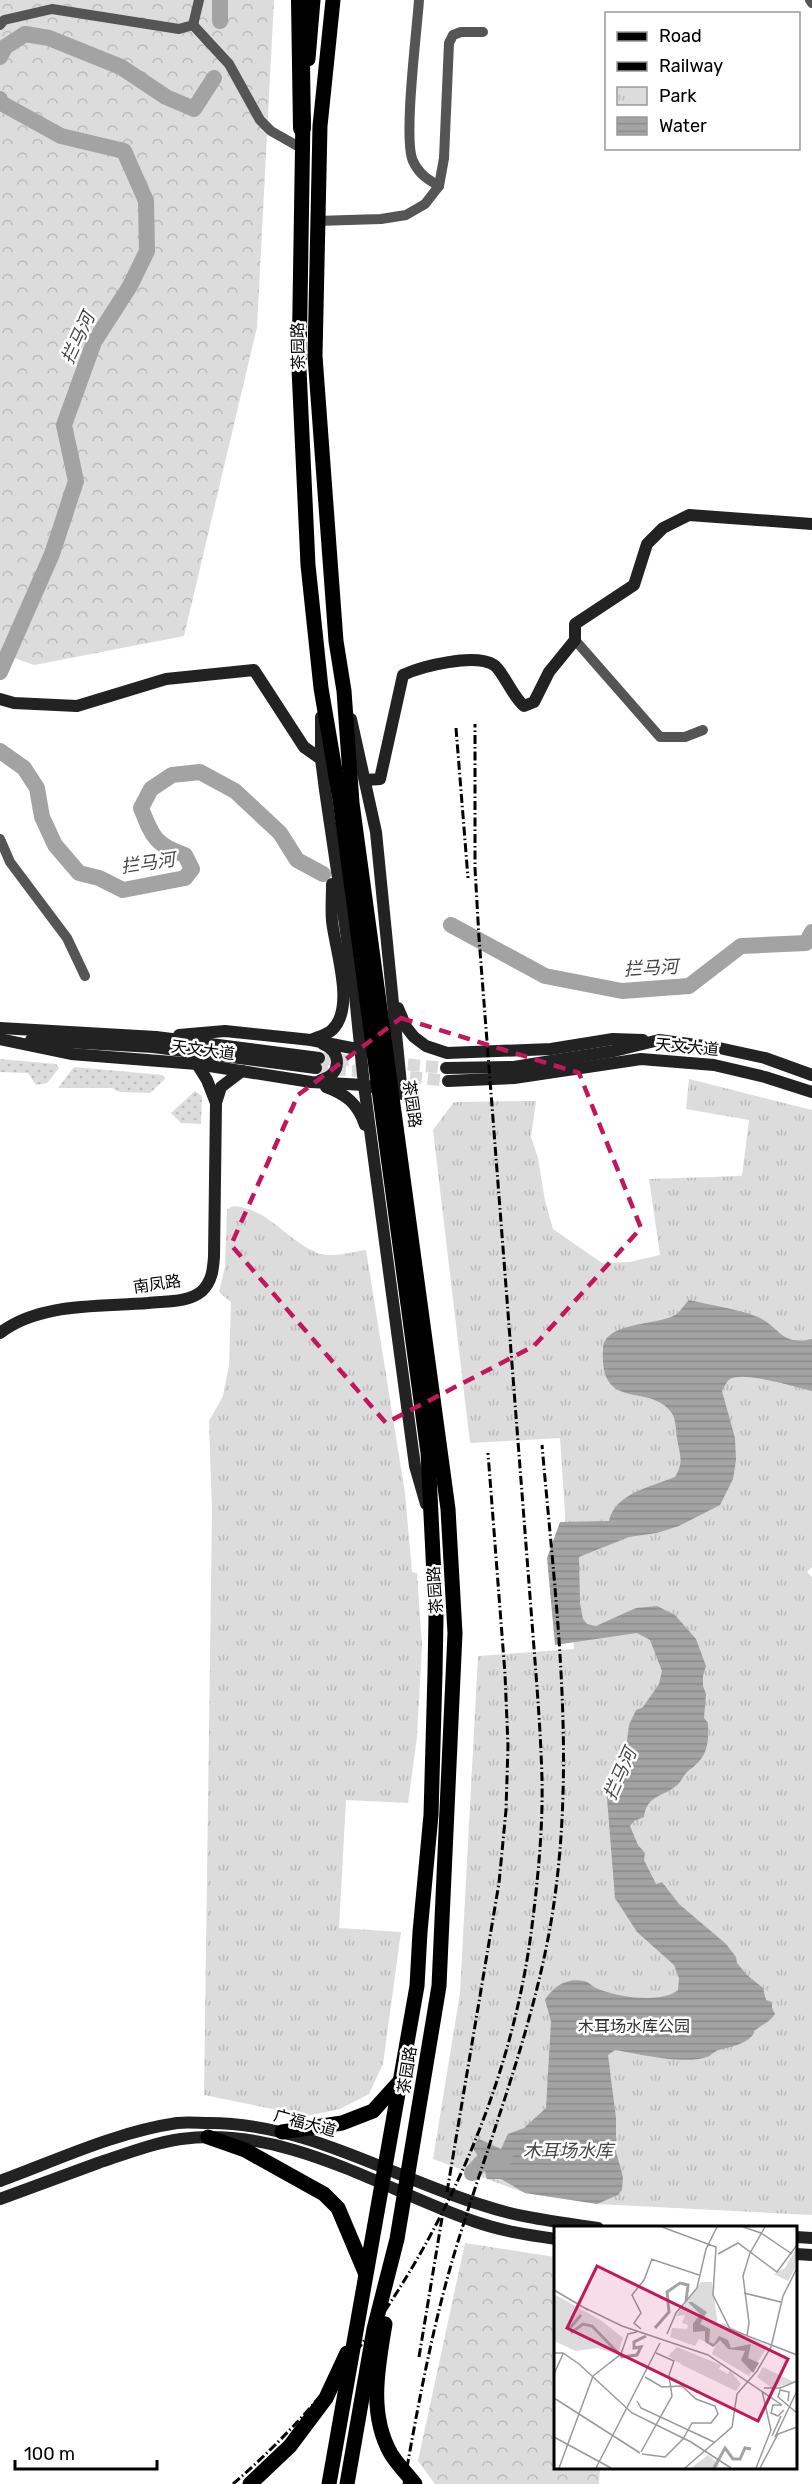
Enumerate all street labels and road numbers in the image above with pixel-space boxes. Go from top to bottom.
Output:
street label: 茶园路 [288,322,308,370]
street label: 天文大道 [654,1035,720,1059]
street label: 天文大道 [170,1037,236,1063]
street label: 茶园路 [399,1079,425,1129]
street label: 南凤路 [132,1271,182,1297]
street label: 茶园路 [424,1565,446,1615]
street label: 茶园路 [394,2045,420,2095]
street label: 广福大道 [272,2106,338,2140]

